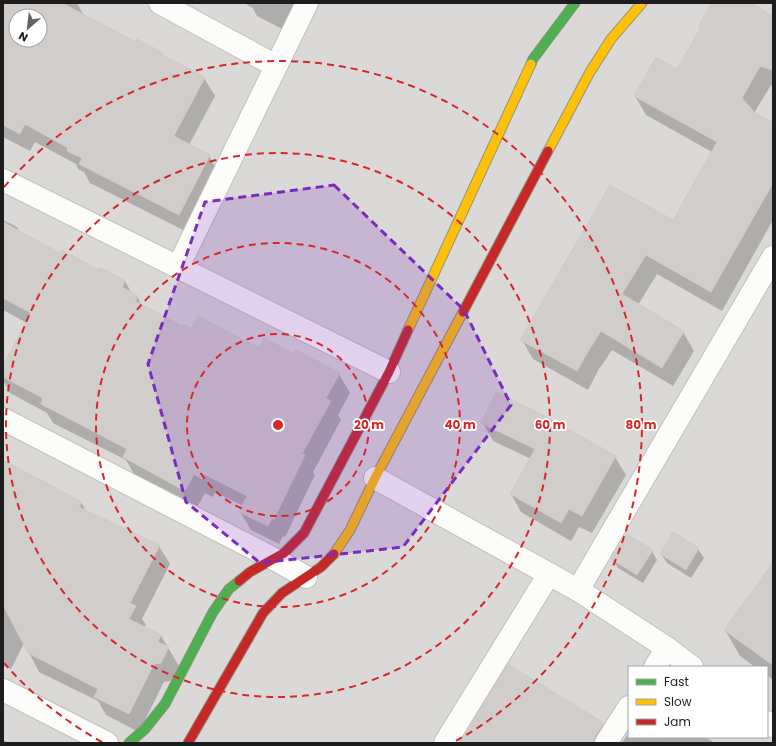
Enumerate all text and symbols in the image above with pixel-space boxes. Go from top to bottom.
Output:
north arrow [8,8,48,48]
text: N [16,28,31,46]
text: 20 m [354,416,384,433]
text: 40 m [444,416,476,433]
text: 60 m [535,416,566,433]
text: 80 m [626,416,657,433]
centre of rings [271,418,285,432]
legend [628,666,768,738]
text: Fast [664,673,689,690]
text: Slow [664,693,692,710]
text: Jam [664,713,691,730]

